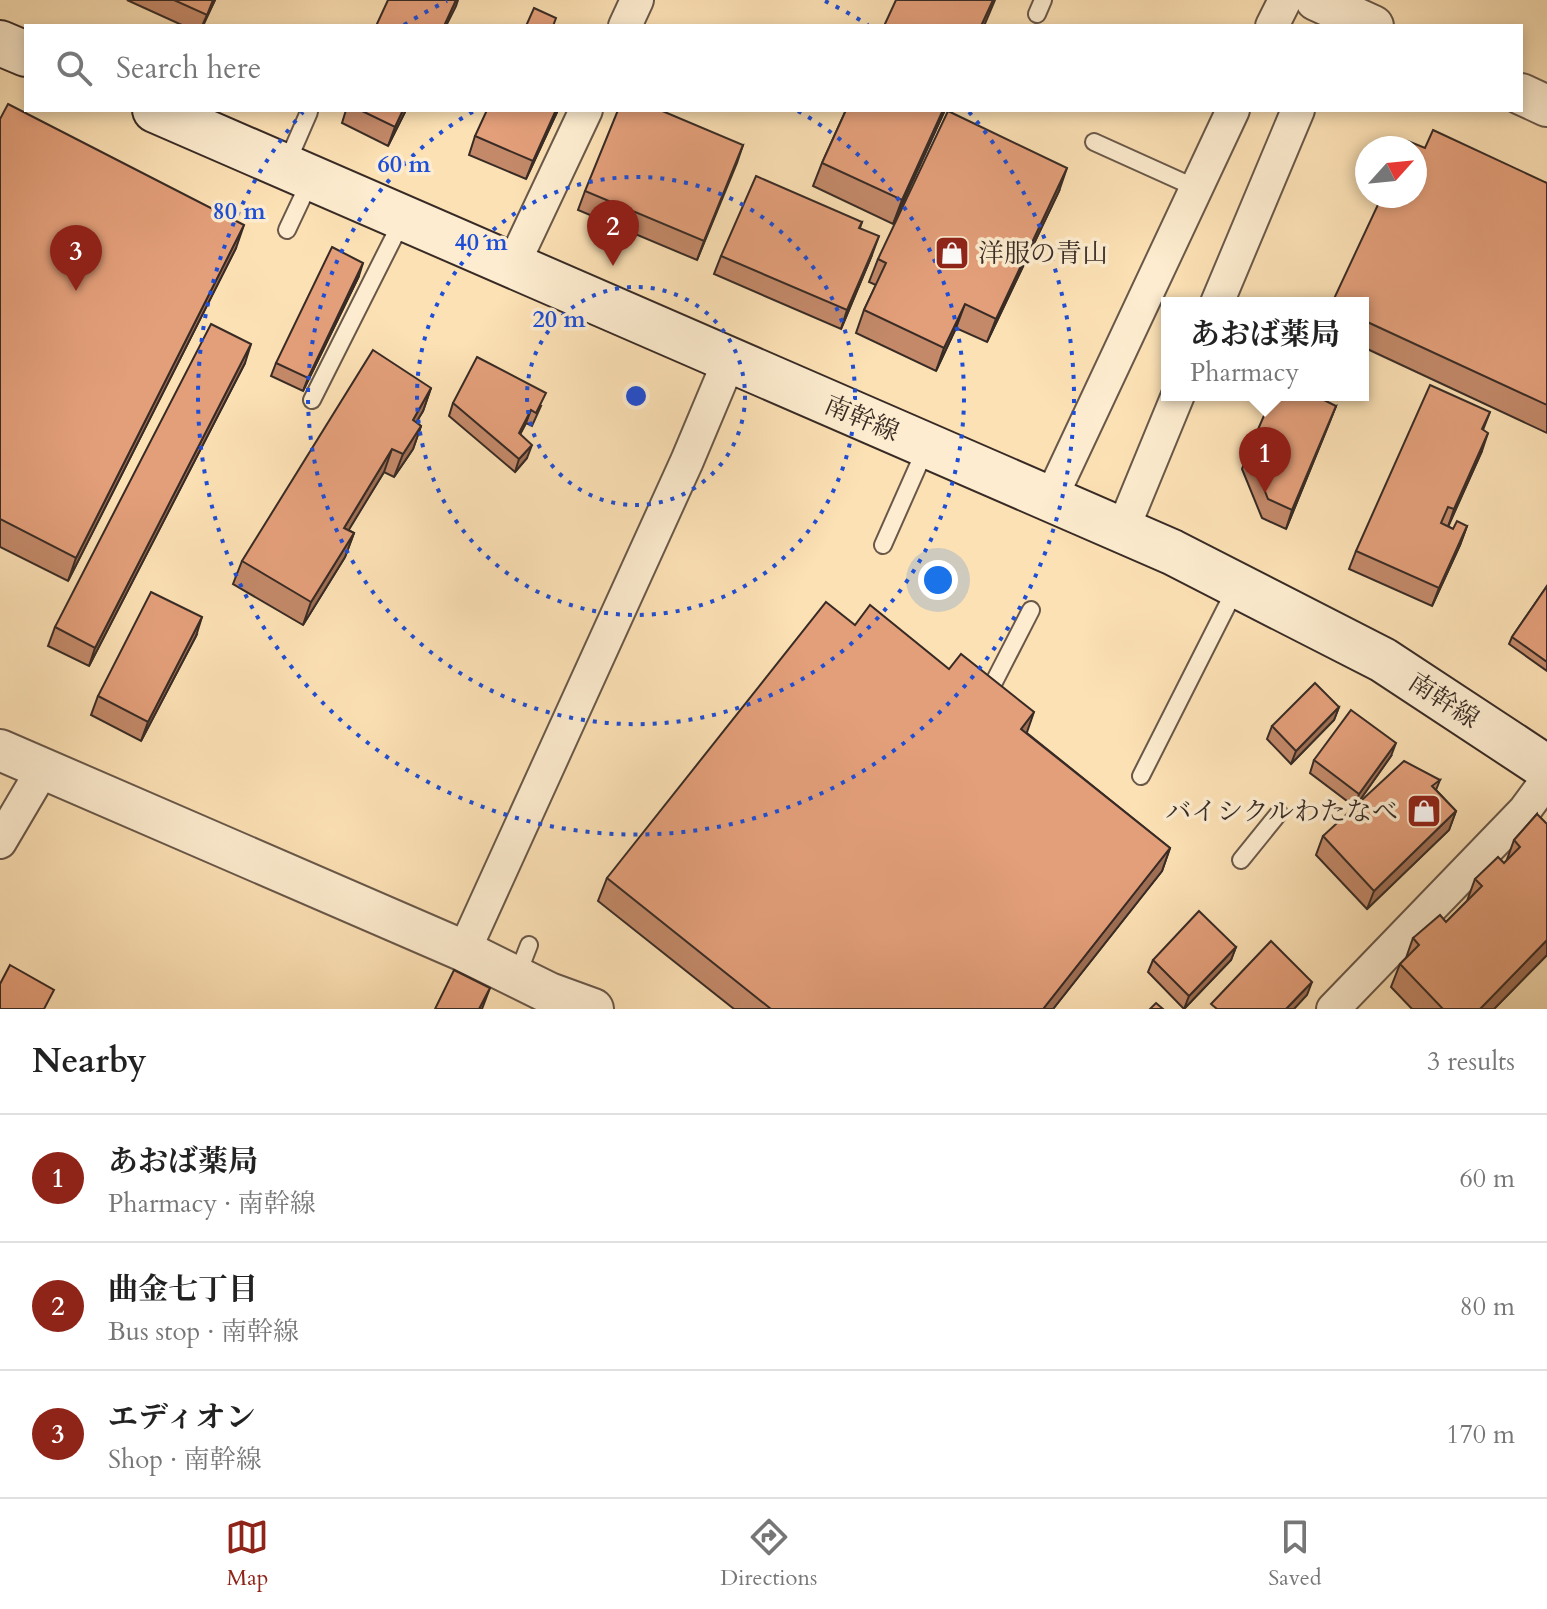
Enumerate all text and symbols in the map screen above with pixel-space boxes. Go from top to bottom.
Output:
search box [24,24,1523,112]
icon: search [52,46,96,90]
text: Search here [116,48,261,89]
north arrow [1355,136,1427,208]
text: 60 m [377,148,431,181]
text: 80 m [212,195,266,228]
pin: 2 [587,200,639,266]
pin: 3 [50,225,102,291]
text: 40 m [454,226,508,259]
shop icon: 洋服の青山 [933,234,971,272]
place label: 洋服の青山 [978,236,1108,271]
popup [1161,297,1369,401]
text: 20 m [532,303,586,336]
text: あおば薬局 [1190,314,1340,355]
text: Pharmacy [1190,355,1299,390]
centre of rings [622,382,650,410]
street label: 南幹線 [819,387,905,450]
pin: 1 [1239,427,1291,493]
your location [918,560,958,600]
street label: 南幹線 [1401,664,1486,736]
shop icon: バイシクルわたなべ [1405,792,1443,830]
place label: バイシクルわたなべ [1165,794,1398,829]
text: Nearby [32,1038,147,1084]
text: 3 results [1427,1044,1515,1079]
text: あおば薬局 [108,1141,258,1182]
text: 1 [51,1161,65,1196]
text: 60 m [1459,1161,1515,1196]
text: Pharmacy · 南幹線 [108,1186,316,1221]
text: 曲金七丁目 [108,1269,258,1310]
text: 2 [51,1289,65,1324]
text: 80 m [1459,1289,1515,1324]
text: Bus stop · 南幹線 [108,1314,299,1349]
text: エディオン [108,1397,256,1438]
text: 3 [51,1417,65,1452]
text: 170 m [1446,1417,1515,1452]
text: Shop · 南幹線 [108,1442,262,1477]
tab: Map [225,1515,269,1593]
tab: Directions [720,1515,817,1593]
tab: Saved [1268,1515,1322,1593]

